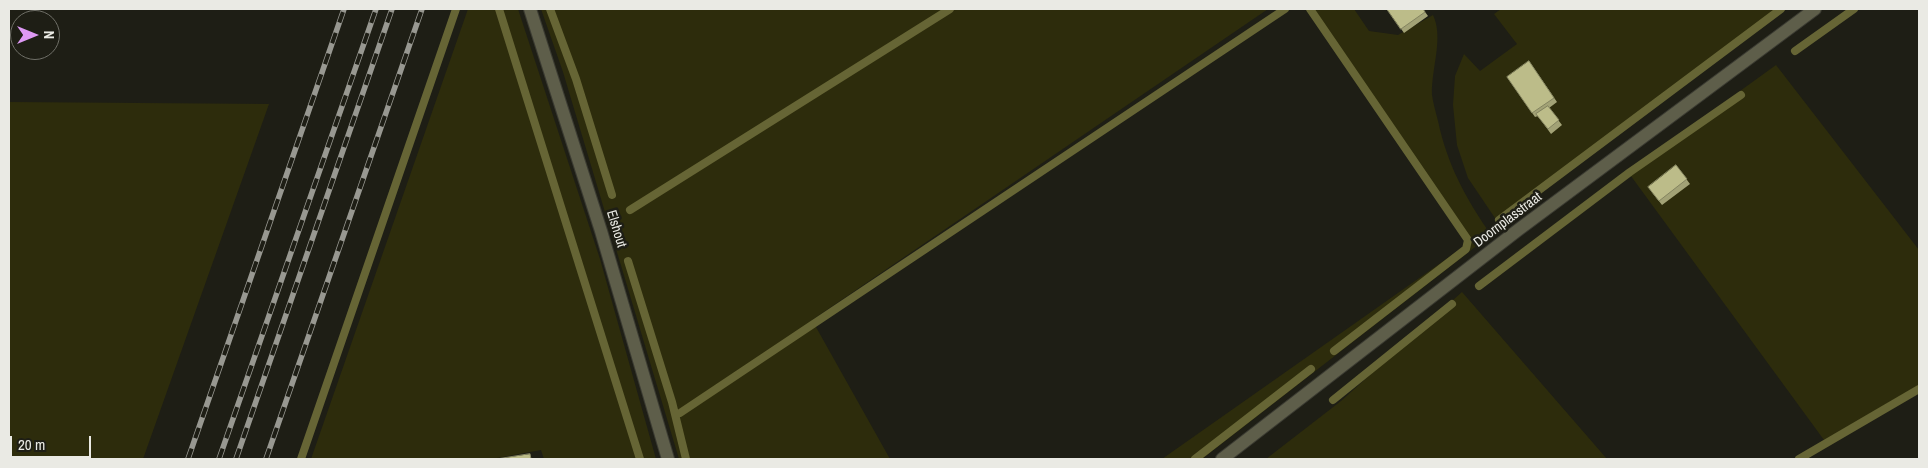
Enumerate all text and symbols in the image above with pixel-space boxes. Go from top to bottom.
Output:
north arrow [10,10,60,60]
text: N [40,31,58,39]
street label: Doornplasstraat [1471,189,1545,251]
street label: Elshout [602,208,630,250]
scale bar [12,426,94,458]
text: 20 m [18,434,45,455]

